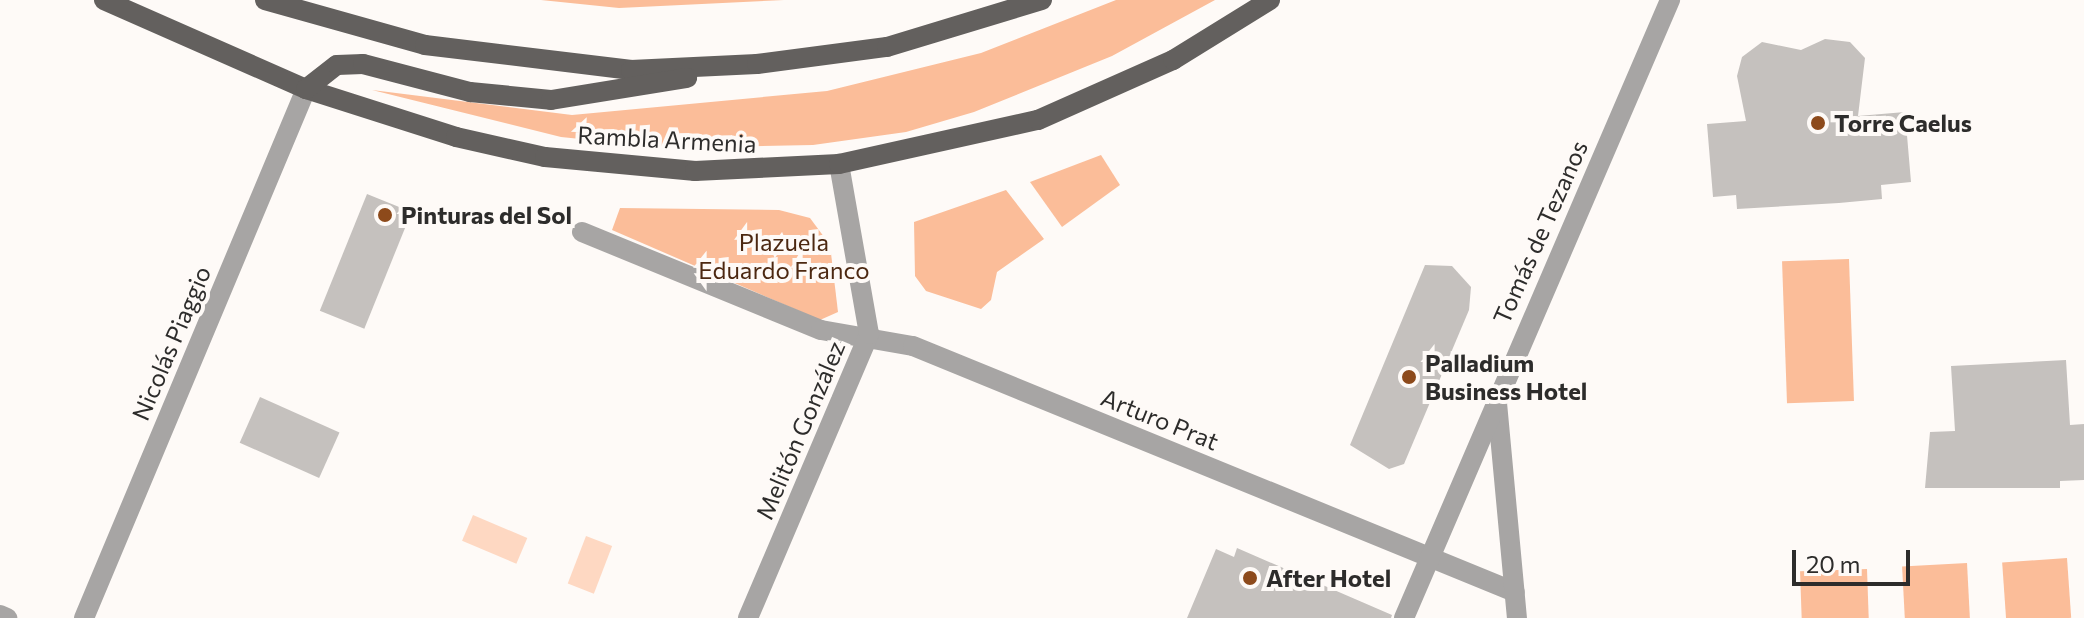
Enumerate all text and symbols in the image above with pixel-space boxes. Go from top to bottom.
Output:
place label: Torre Caelus [1834,109,1972,137]
marker: Torre Caelus [1809,114,1827,132]
street label: Rambla Armenia [577,120,757,158]
street label: Tomás de Tezanos [1487,136,1593,328]
place label: Pinturas del Sol [401,201,572,229]
marker: Pinturas del Sol [376,206,394,224]
park label: Plazuela Eduardo Franco [698,228,870,284]
street label: Nicolás Piaggio [126,262,216,424]
street label: Melitón González [749,336,851,524]
place label: Palladium Business Hotel [1425,349,1587,405]
marker: Palladium Business Hotel [1400,368,1418,386]
street label: Arturo Prat [1097,382,1223,456]
scale bar [1796,534,1914,584]
text: 20 m [1806,549,1860,578]
place label: After Hotel [1266,564,1391,592]
marker: After Hotel [1241,569,1259,587]

